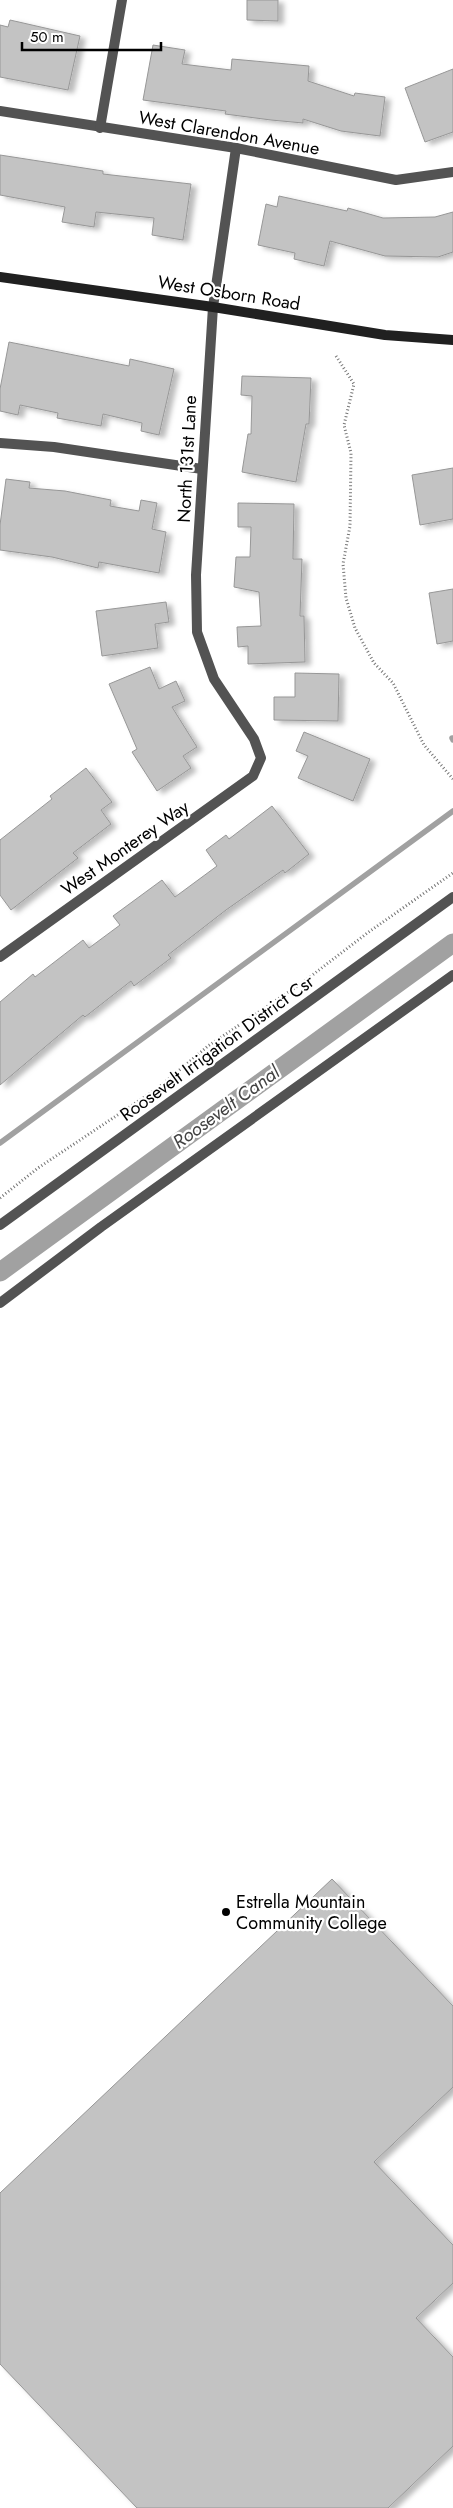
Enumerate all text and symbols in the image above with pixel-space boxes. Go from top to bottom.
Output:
scale bar [22,20,161,52]
text: 50 m [30,26,64,48]
street label: West Clarendon Avenue [136,104,322,162]
street label: West Osborn Road [156,269,302,317]
street label: North 131st Lane [171,395,203,523]
street label: West Monterey Way [56,794,194,902]
street label: Roosevelt Irrigation District Csr [115,968,320,1127]
water label: Roosevelt Canal [167,1058,286,1155]
place label: Estrella Mountain Community College [236,1889,387,1936]
marker: Estrella Mountain Community College [220,1906,232,1918]

